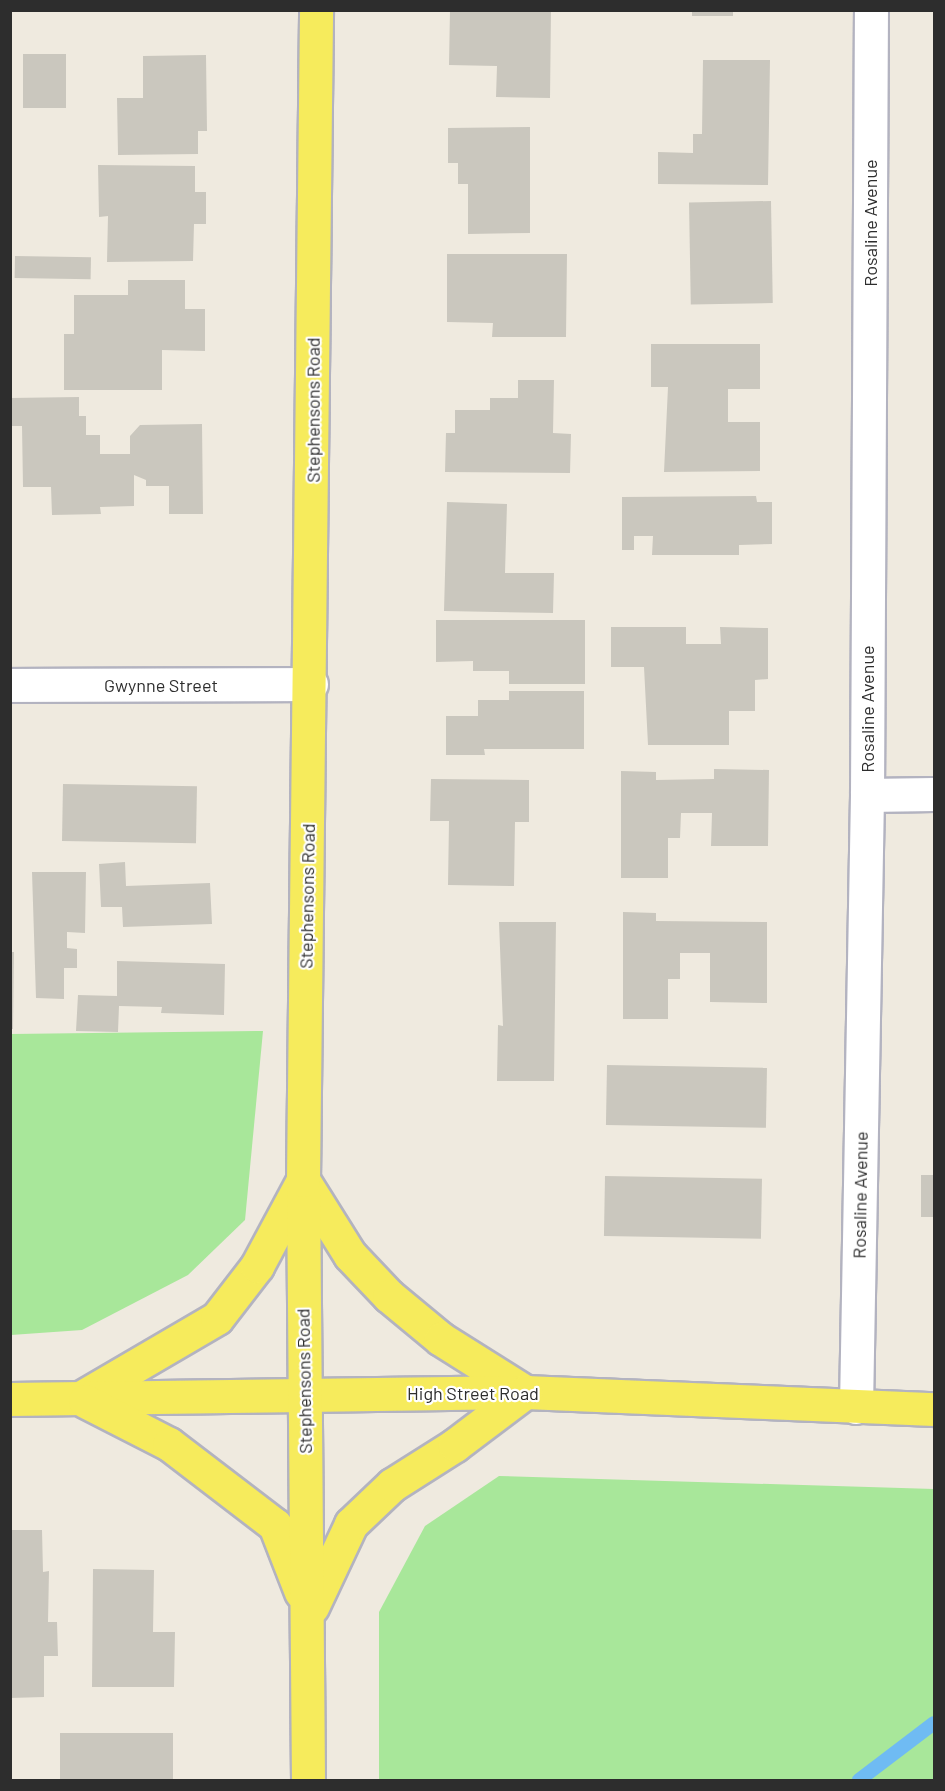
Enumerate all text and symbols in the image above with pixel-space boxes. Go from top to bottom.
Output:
street label: Rosaline Avenue [859,159,881,287]
street label: Stephensons Road [302,337,324,483]
street label: Rosaline Avenue [856,645,878,773]
street label: Gwynne Street [104,674,218,696]
street label: Stephensons Road [295,823,319,969]
street label: Rosaline Avenue [848,1131,872,1259]
street label: Stephensons Road [292,1308,316,1454]
street label: High Street Road [407,1382,539,1404]

